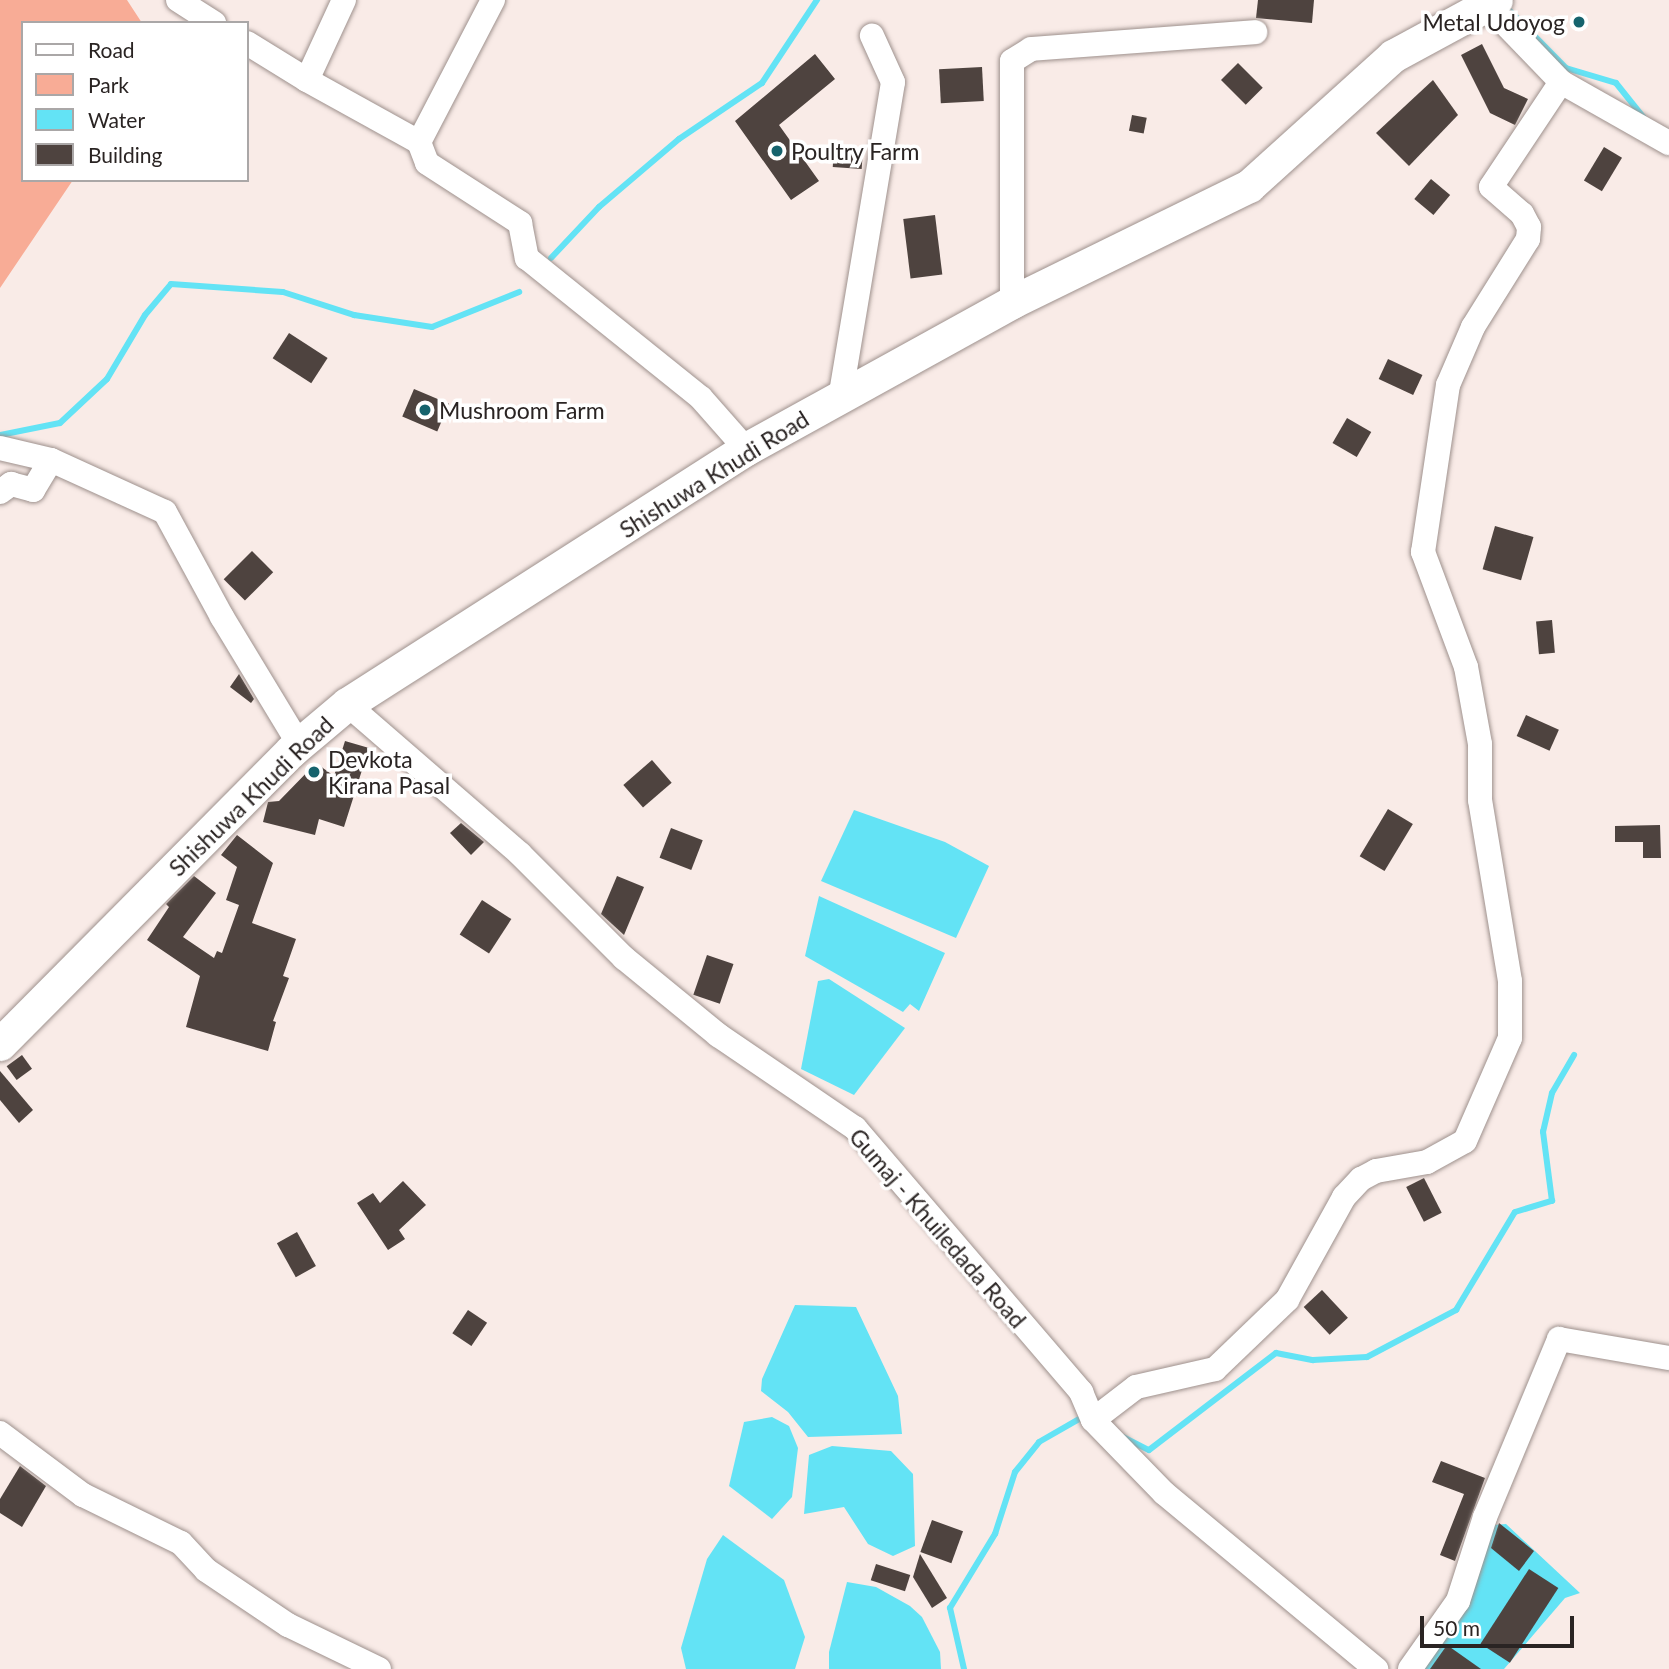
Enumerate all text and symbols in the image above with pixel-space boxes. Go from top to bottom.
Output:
place label: Metal Udoyog [1422,8,1565,36]
marker: Metal Udoyog [1571,14,1587,30]
legend [21,21,248,182]
text: Road [88,37,135,62]
text: Park [88,72,129,97]
text: Water [88,107,145,132]
place label: Poultry Farm [791,137,920,165]
text: Building [88,142,163,167]
marker: Poultry Farm [769,143,785,159]
place label: Mushroom Farm [439,396,605,424]
marker: Mushroom Farm [417,402,433,418]
street label: Shishuwa Khudi Road [614,405,814,543]
street label: Shishuwa Khudi Road [163,710,339,882]
place label: Devkota Kirana Pasal [328,745,450,799]
marker: Devkota Kirana Pasal [306,764,322,780]
street label: Gumaj - Khuiledada Road [844,1123,1032,1333]
scale bar [1424,1602,1578,1646]
text: 50 m [1433,1615,1480,1640]

